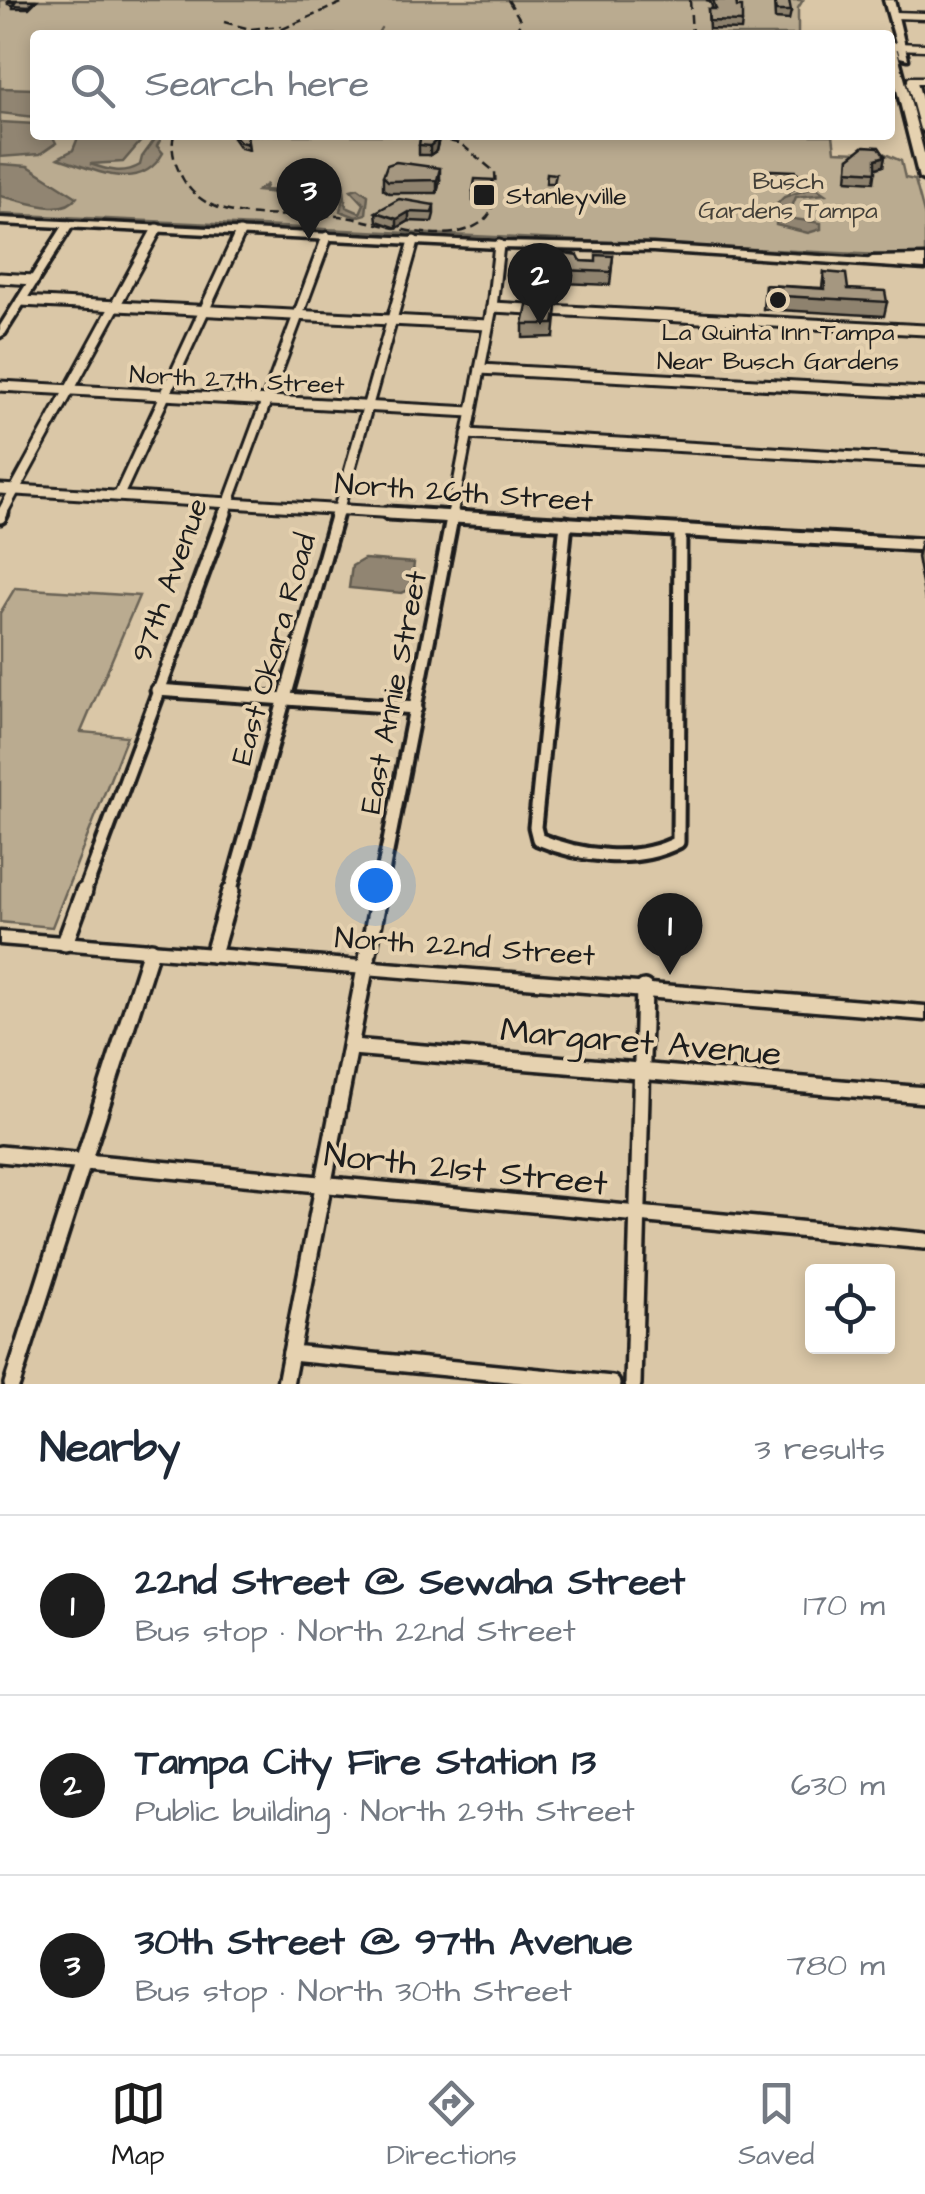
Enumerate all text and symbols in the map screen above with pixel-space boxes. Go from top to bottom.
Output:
search box [30,30,895,140]
icon: search [65,58,120,113]
text: Search here [145,59,369,111]
pin: 3 [276,158,342,240]
park label: Busch Gardens Tampa [698,164,878,228]
place label: Stanleyville [506,179,627,215]
marker: Stanleyville [471,182,497,208]
pin: 2 [508,242,572,325]
marker: La Quinta Inn Tampa Near Busch Gardens [767,289,789,311]
place label: La Quinta Inn Tampa Near Busch Gardens [657,315,899,379]
street label: North 27th Street [128,357,345,404]
street label: North 26th Street [333,463,594,523]
street label: 97th Avenue [121,492,219,668]
street label: East Okara Road [221,529,327,770]
street label: East Annie Street [350,567,438,817]
your location [350,860,401,911]
pin: 1 [638,892,702,975]
street label: North 22nd Street [334,917,596,977]
street label: Margaret Avenue [498,1006,783,1081]
street label: North 21st Street [322,1130,610,1209]
map controls [805,1264,895,1354]
button: locate [805,1264,895,1354]
text: Nearby [40,1420,180,1478]
text: 3 results [755,1427,885,1472]
text: 22nd Street @ Sewaha Street [135,1557,685,1609]
text: 1 [70,1583,75,1628]
text: 170 m [803,1583,885,1628]
text: Bus stop · North 22nd Street [135,1609,576,1654]
text: Tampa City Fire Station 13 [135,1737,596,1789]
text: 2 [63,1763,82,1808]
text: 630 m [791,1763,885,1808]
text: Public building · North 29th Street [135,1789,635,1834]
text: 30th Street @ 97th Avenue [135,1917,633,1969]
text: 3 [64,1943,81,1988]
text: 780 m [787,1943,885,1988]
text: Bus stop · North 30th Street [135,1969,572,2014]
tab: Map [111,2076,166,2175]
tab: Directions [387,2076,517,2175]
tab: Saved [738,2076,814,2175]

